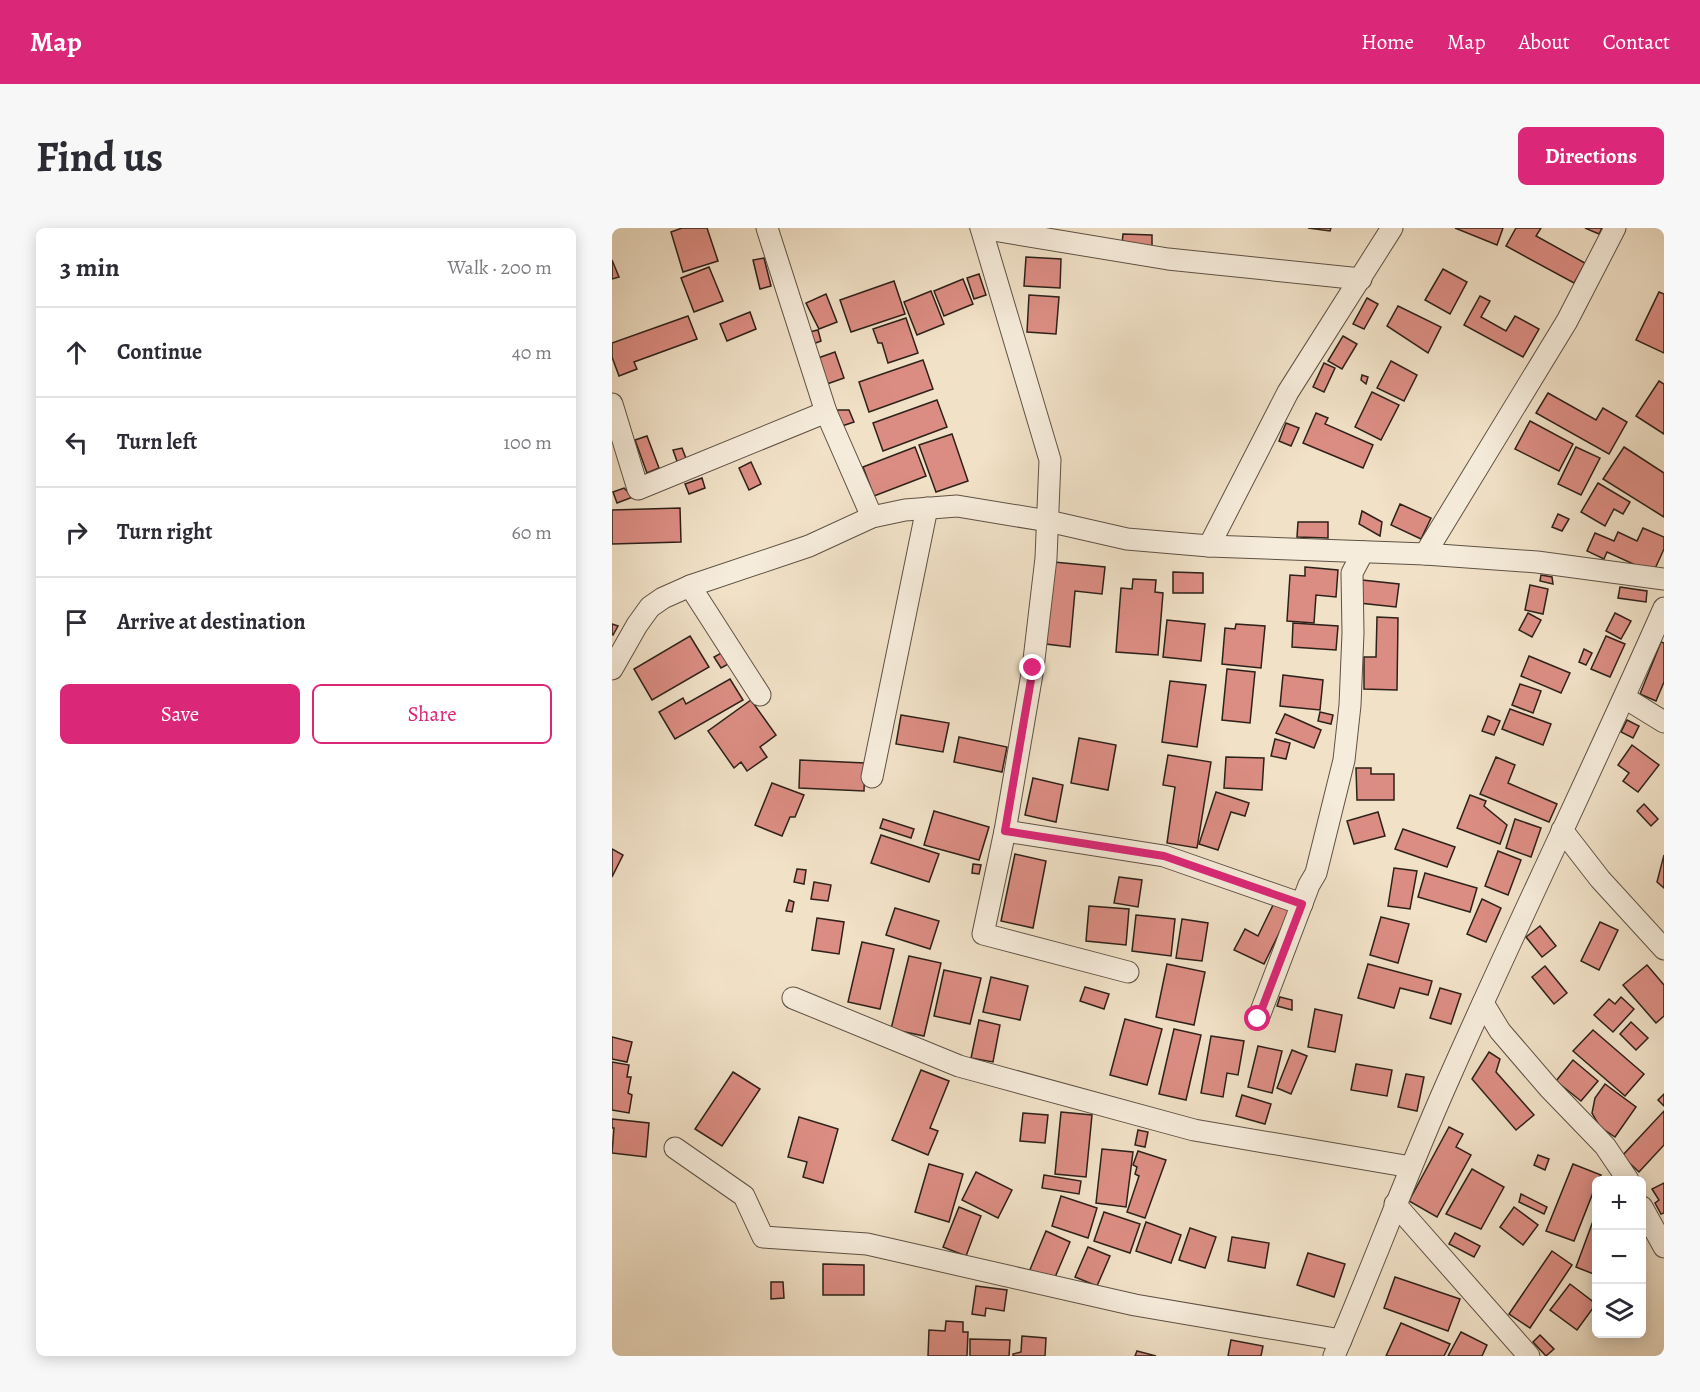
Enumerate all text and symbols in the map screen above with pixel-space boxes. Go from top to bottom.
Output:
text: Map [30,23,82,61]
text: Home [1361,28,1414,56]
text: Map [1447,28,1485,56]
text: About [1518,28,1570,56]
text: Contact [1603,28,1670,56]
button: Directions [1518,127,1664,185]
text: Find us [36,128,163,185]
text: 3 min [60,250,120,285]
text: Walk · 200 m [448,254,552,281]
icon: ahead [60,336,93,369]
text: Continue [117,337,202,367]
text: 40 m [512,339,552,366]
icon: left [60,426,93,459]
text: Turn left [117,427,197,457]
text: 100 m [503,429,552,456]
icon: right [60,516,93,549]
text: Turn right [117,517,213,547]
text: 60 m [512,519,552,546]
icon: arrive [60,606,93,639]
text: Arrive at destination [117,607,306,637]
route end [1019,654,1045,680]
button: Save [60,684,300,744]
button: Share [312,684,552,744]
route start [1244,1005,1270,1031]
map controls [1592,1176,1646,1338]
button: + [1592,1176,1646,1230]
button: − [1592,1230,1646,1284]
button: layers [1592,1284,1646,1338]

